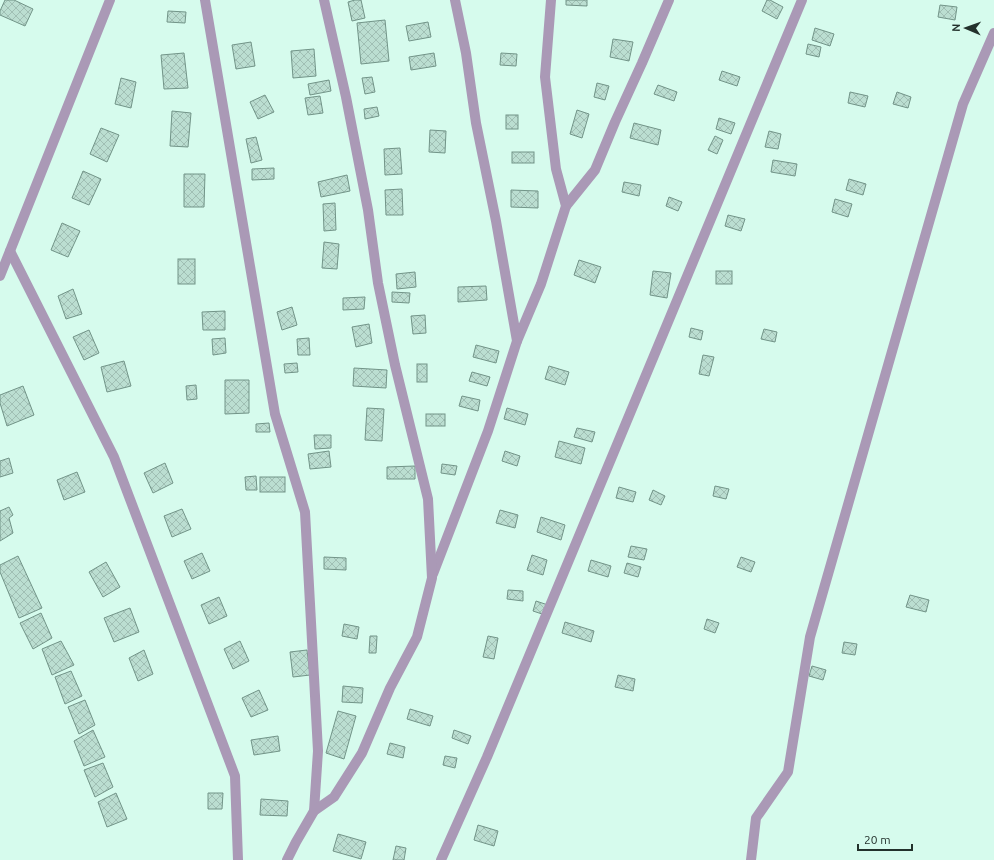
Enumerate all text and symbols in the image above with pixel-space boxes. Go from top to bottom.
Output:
north arrow [946,8,986,48]
text: N [950,23,962,32]
scale bar [858,826,912,852]
text: 20 m [864,833,891,846]

